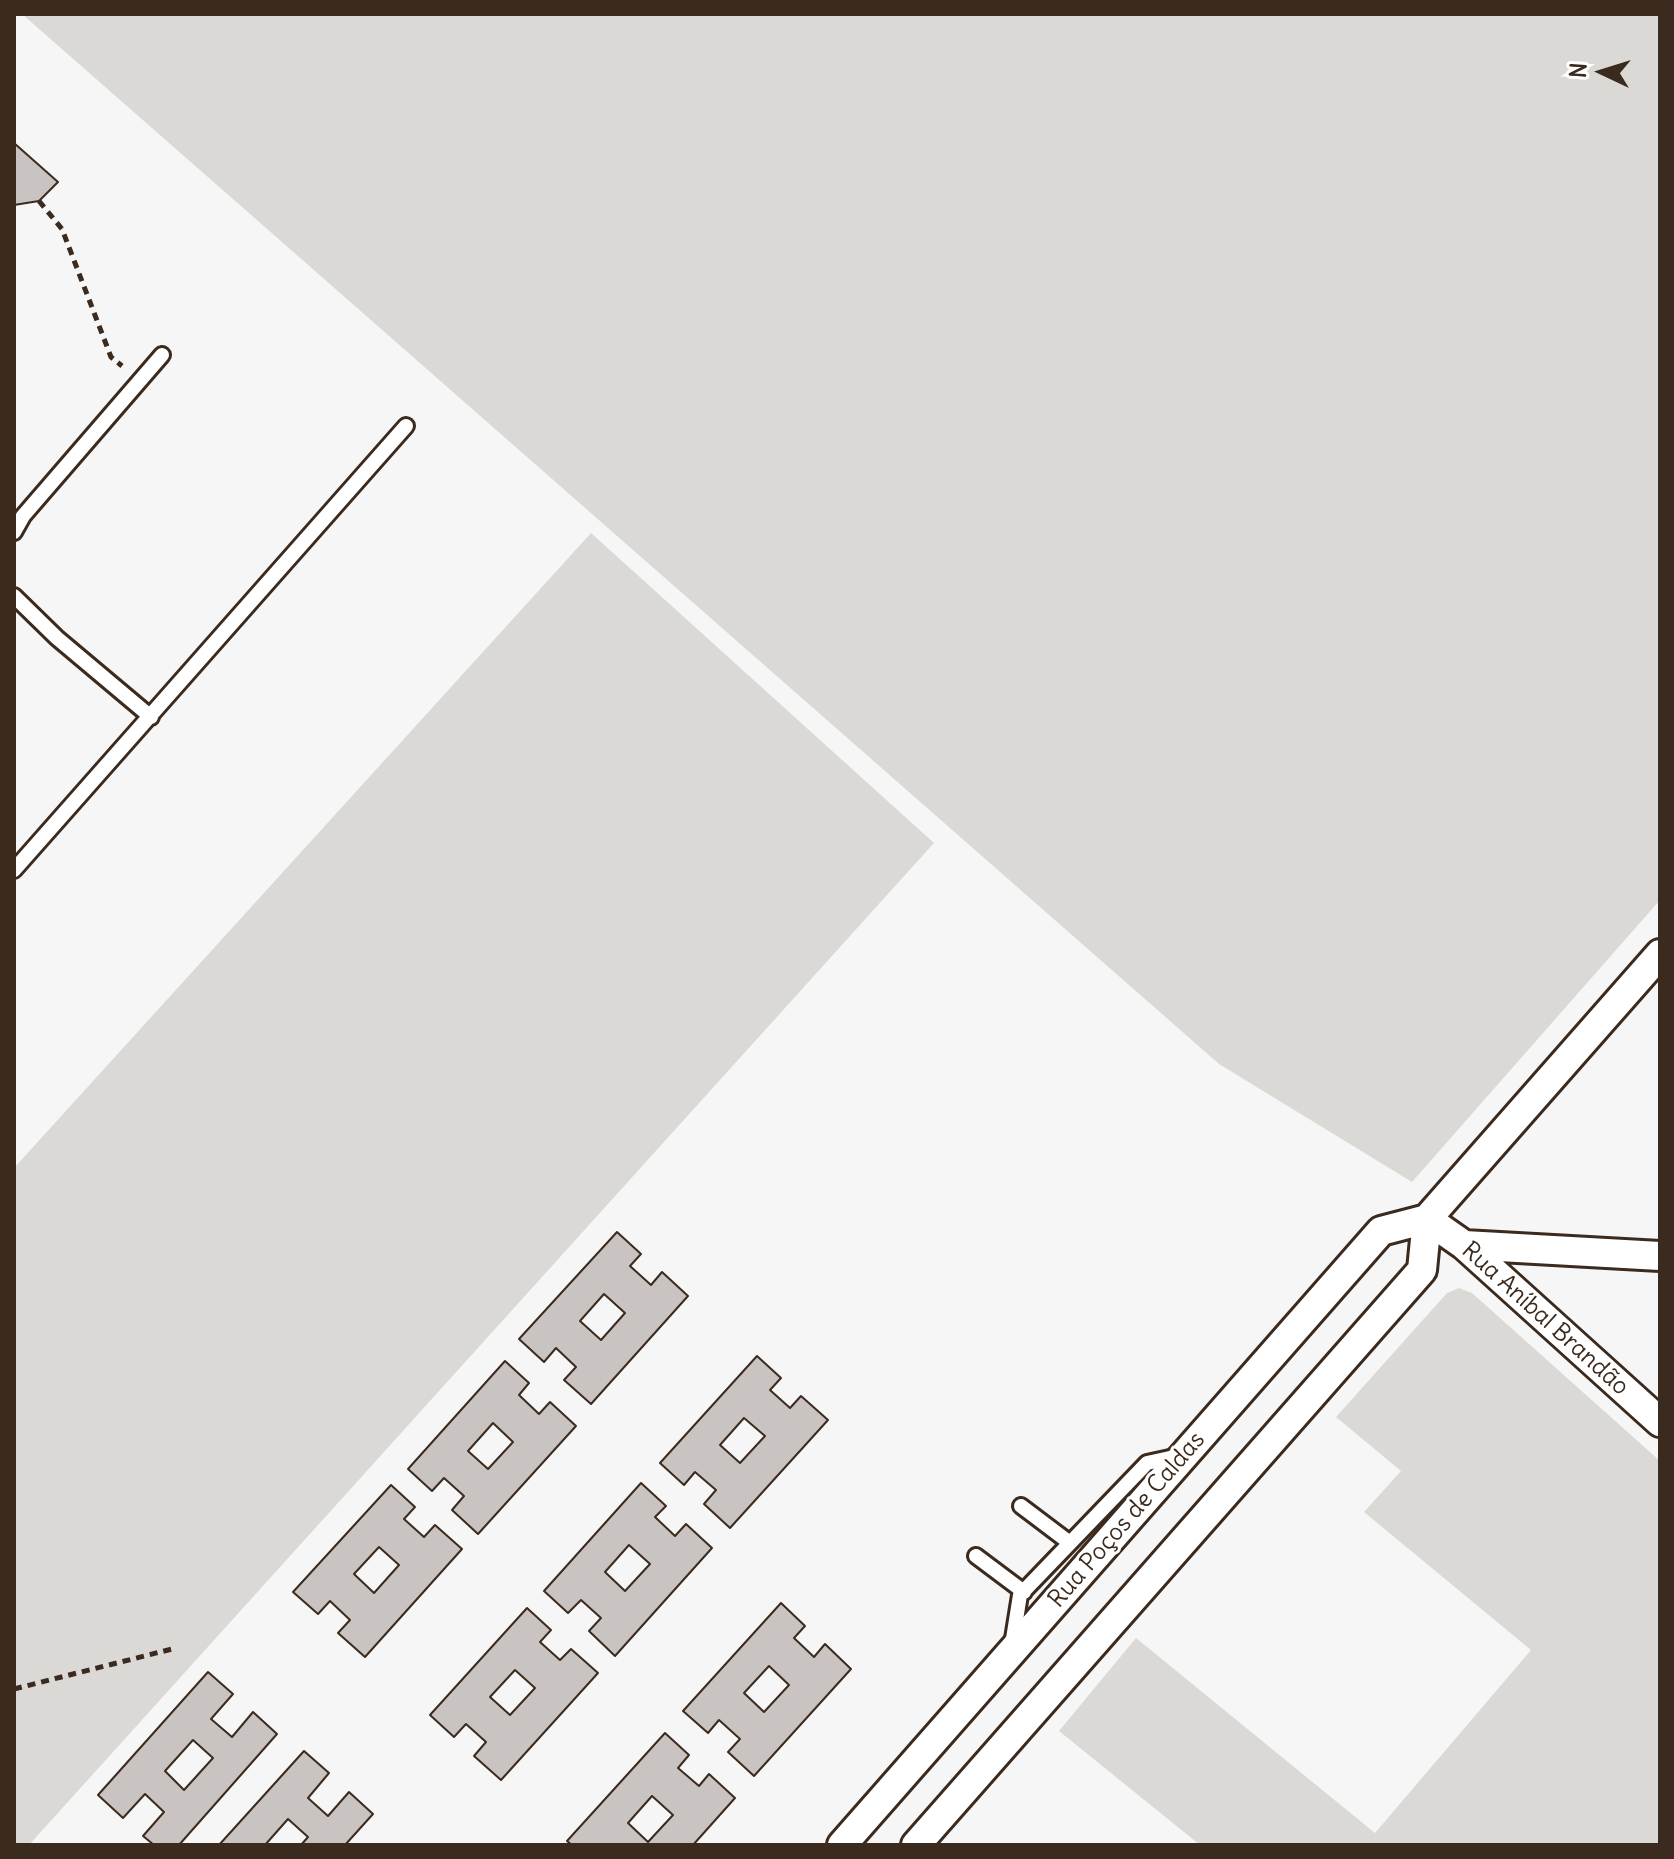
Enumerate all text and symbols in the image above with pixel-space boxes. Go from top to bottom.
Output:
north arrow [1562,32,1642,112]
text: N [1564,62,1593,79]
street label: Rua Aníbal Brandão [1455,1236,1635,1402]
street label: Rua Poços de Caldas [1043,1426,1211,1614]

